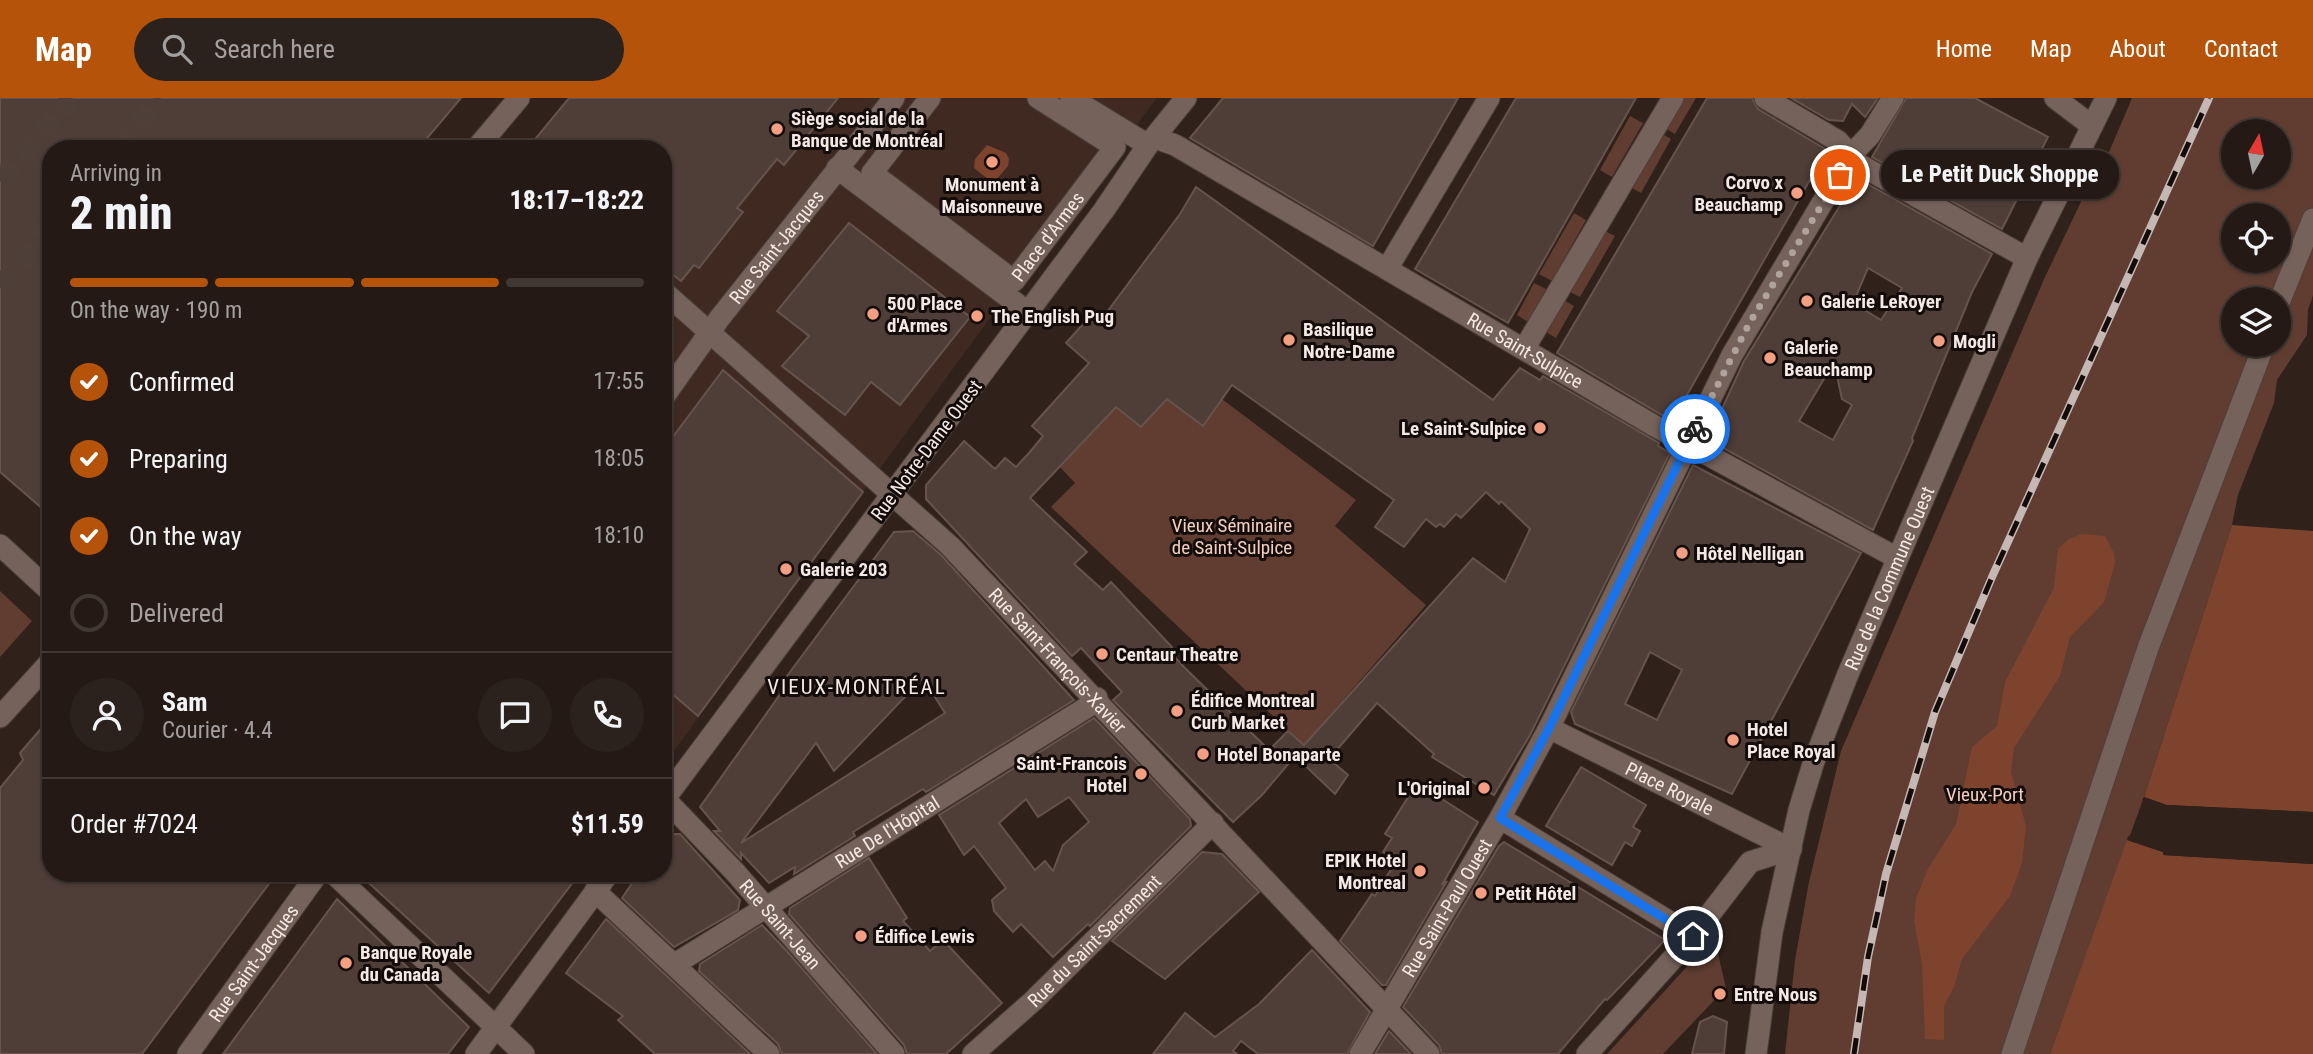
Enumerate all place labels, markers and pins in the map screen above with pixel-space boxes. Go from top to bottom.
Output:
place label: Siège social de la Banque de Montréal [791,107,943,152]
marker: Siège social de la Banque de Montréal [769,121,785,137]
pin [1810,145,1870,205]
callout: Le Petit Duck Shoppe [1882,150,2120,200]
marker: Monument à Maisonneuve [984,154,1000,170]
place label: Corvo x Beauchamp [1694,171,1783,216]
place label: Monument à Maisonneuve [942,173,1042,218]
marker: Corvo x Beauchamp [1789,185,1805,201]
place label: Galerie LeRoyer [1821,290,1941,313]
place label: 500 Place d'Armes [887,292,963,337]
marker: Galerie LeRoyer [1799,293,1815,309]
place label: The English Pug [991,305,1114,328]
marker: 500 Place d'Armes [865,306,881,322]
marker: The English Pug [969,308,985,324]
place label: Basilique Notre-Dame [1303,318,1395,363]
place label: Mogli [1953,330,1996,353]
marker: Basilique Notre-Dame [1281,332,1297,348]
marker: Mogli [1931,333,1947,349]
place label: Galerie Beauchamp [1784,336,1873,381]
marker: Galerie Beauchamp [1762,350,1778,366]
place label: Le Saint-Sulpice [1401,417,1526,440]
marker: Le Saint-Sulpice [1532,420,1548,436]
place label: Hôtel Nelligan [1696,542,1804,565]
marker: Hôtel Nelligan [1674,545,1690,561]
place label: Galerie 203 [800,558,887,581]
marker: Galerie 203 [778,561,794,577]
place label: Centaur Theatre [1116,643,1238,666]
marker: Centaur Theatre [1094,646,1110,662]
place label: Édifice Montreal Curb Market [1191,689,1315,734]
marker: Édifice Montreal Curb Market [1169,703,1185,719]
place label: Hotel Place Royal [1747,718,1836,763]
marker: Hotel Place Royal [1725,732,1741,748]
place label: Hotel Bonaparte [1217,743,1341,766]
marker: Hotel Bonaparte [1195,746,1211,762]
place label: Saint-Francois Hotel [1016,752,1127,797]
marker: Saint-Francois Hotel [1133,766,1149,782]
place label: L'Original [1398,777,1470,800]
marker: L'Original [1476,780,1492,796]
place label: EPIK Hotel Montreal [1325,849,1406,894]
marker: EPIK Hotel Montreal [1412,863,1428,879]
place label: Petit Hôtel [1495,882,1576,905]
marker: Petit Hôtel [1473,885,1489,901]
pin [1663,906,1723,966]
place label: Édifice Lewis [875,925,975,948]
marker: Édifice Lewis [853,928,869,944]
place label: Banque Royale du Canada [360,941,472,986]
marker: Banque Royale du Canada [338,955,354,971]
place label: Entre Nous [1734,983,1817,1006]
marker: Entre Nous [1712,986,1728,1002]

